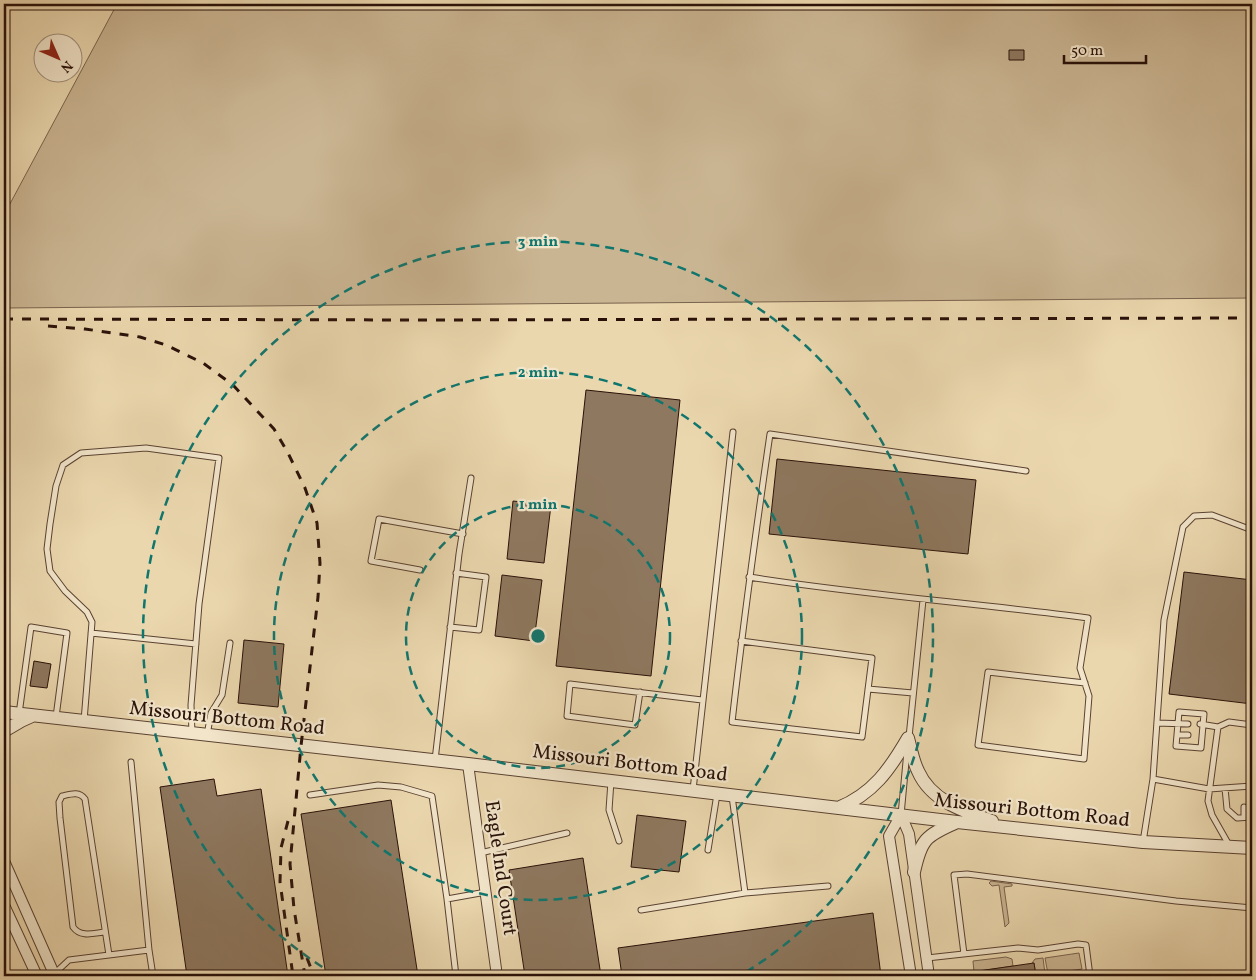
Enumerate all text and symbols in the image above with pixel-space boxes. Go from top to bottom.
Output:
north arrow [32,32,82,82]
scale bar [1064,32,1146,64]
text: 50 m [1071,41,1103,62]
text: N [56,56,76,76]
text: 3 min [518,232,558,253]
text: 2 min [518,363,558,384]
text: 1 min [519,495,557,516]
centre of rings [529,627,547,645]
street label: Missouri Bottom Road [128,695,326,743]
street label: Missouri Bottom Road [531,738,729,790]
street label: Missouri Bottom Road [933,787,1131,835]
street label: Eagle Ind Court [477,799,523,937]

